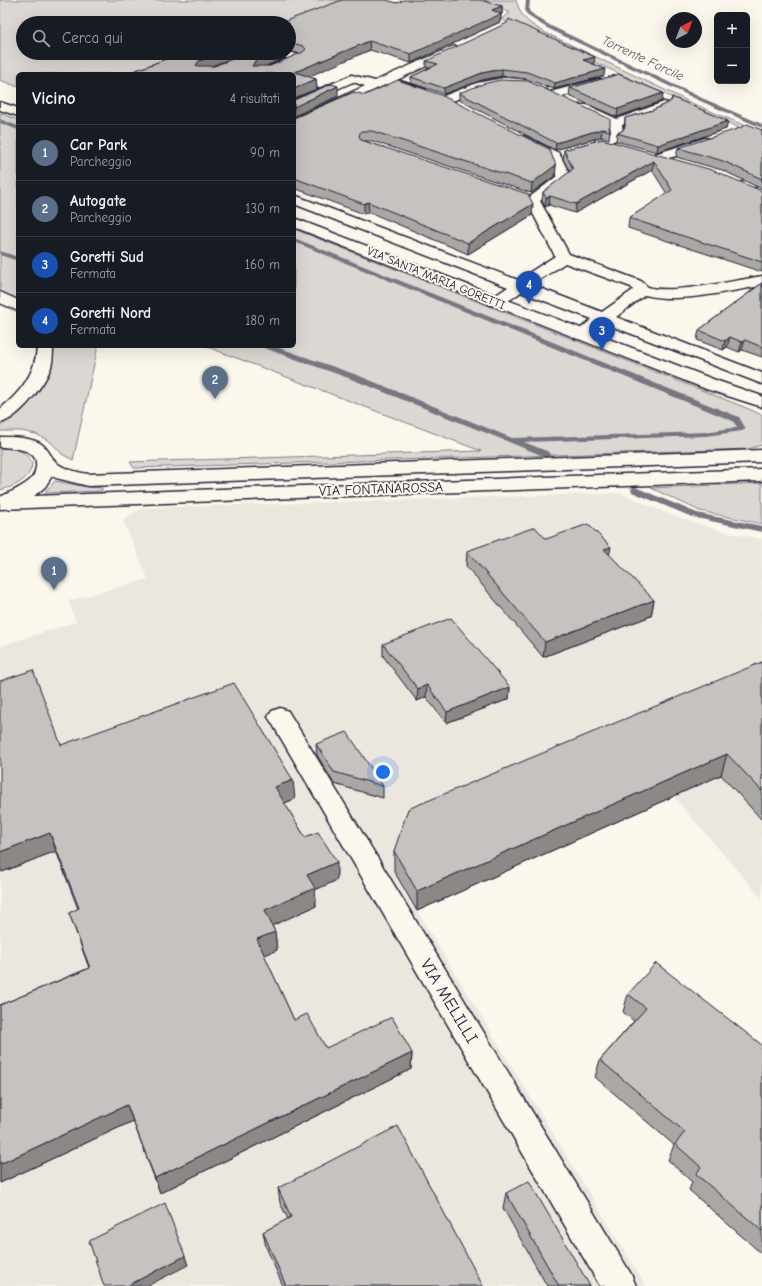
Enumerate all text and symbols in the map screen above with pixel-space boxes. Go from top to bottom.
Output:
north arrow [666,12,702,48]
map controls [714,12,750,84]
button: + [714,12,750,48]
search box [16,16,296,60]
icon: search [30,27,52,49]
text: Cerca qui [62,29,123,47]
water label: Torrente Forcile [600,32,687,84]
button: − [714,48,750,84]
text: Vicino [32,89,75,108]
text: 4 risultati [230,91,280,106]
text: Car Park [70,136,127,154]
text: 1 [42,145,48,160]
text: 90 m [250,145,280,160]
text: Parcheggio [70,154,132,169]
text: Autogate [70,192,126,210]
text: 2 [42,201,48,216]
text: 130 m [245,201,280,216]
text: Parcheggio [70,210,132,225]
street label: VIA SANTA MARIA GORETTI [365,244,507,312]
text: Goretti Sud [70,248,144,266]
text: 3 [42,257,48,272]
text: 160 m [245,257,280,272]
text: Fermata [70,266,116,281]
pin: 4 [516,271,542,304]
text: Goretti Nord [70,304,151,322]
text: 4 [42,313,48,328]
text: 180 m [245,313,280,328]
pin: 3 [589,317,615,350]
text: Fermata [70,322,116,337]
pin: 2 [202,366,228,399]
street label: VIA FONTANAROSSA [319,478,443,500]
pin: 1 [41,557,67,590]
your location [373,762,393,782]
street label: VIA MELILLI [416,956,482,1047]

